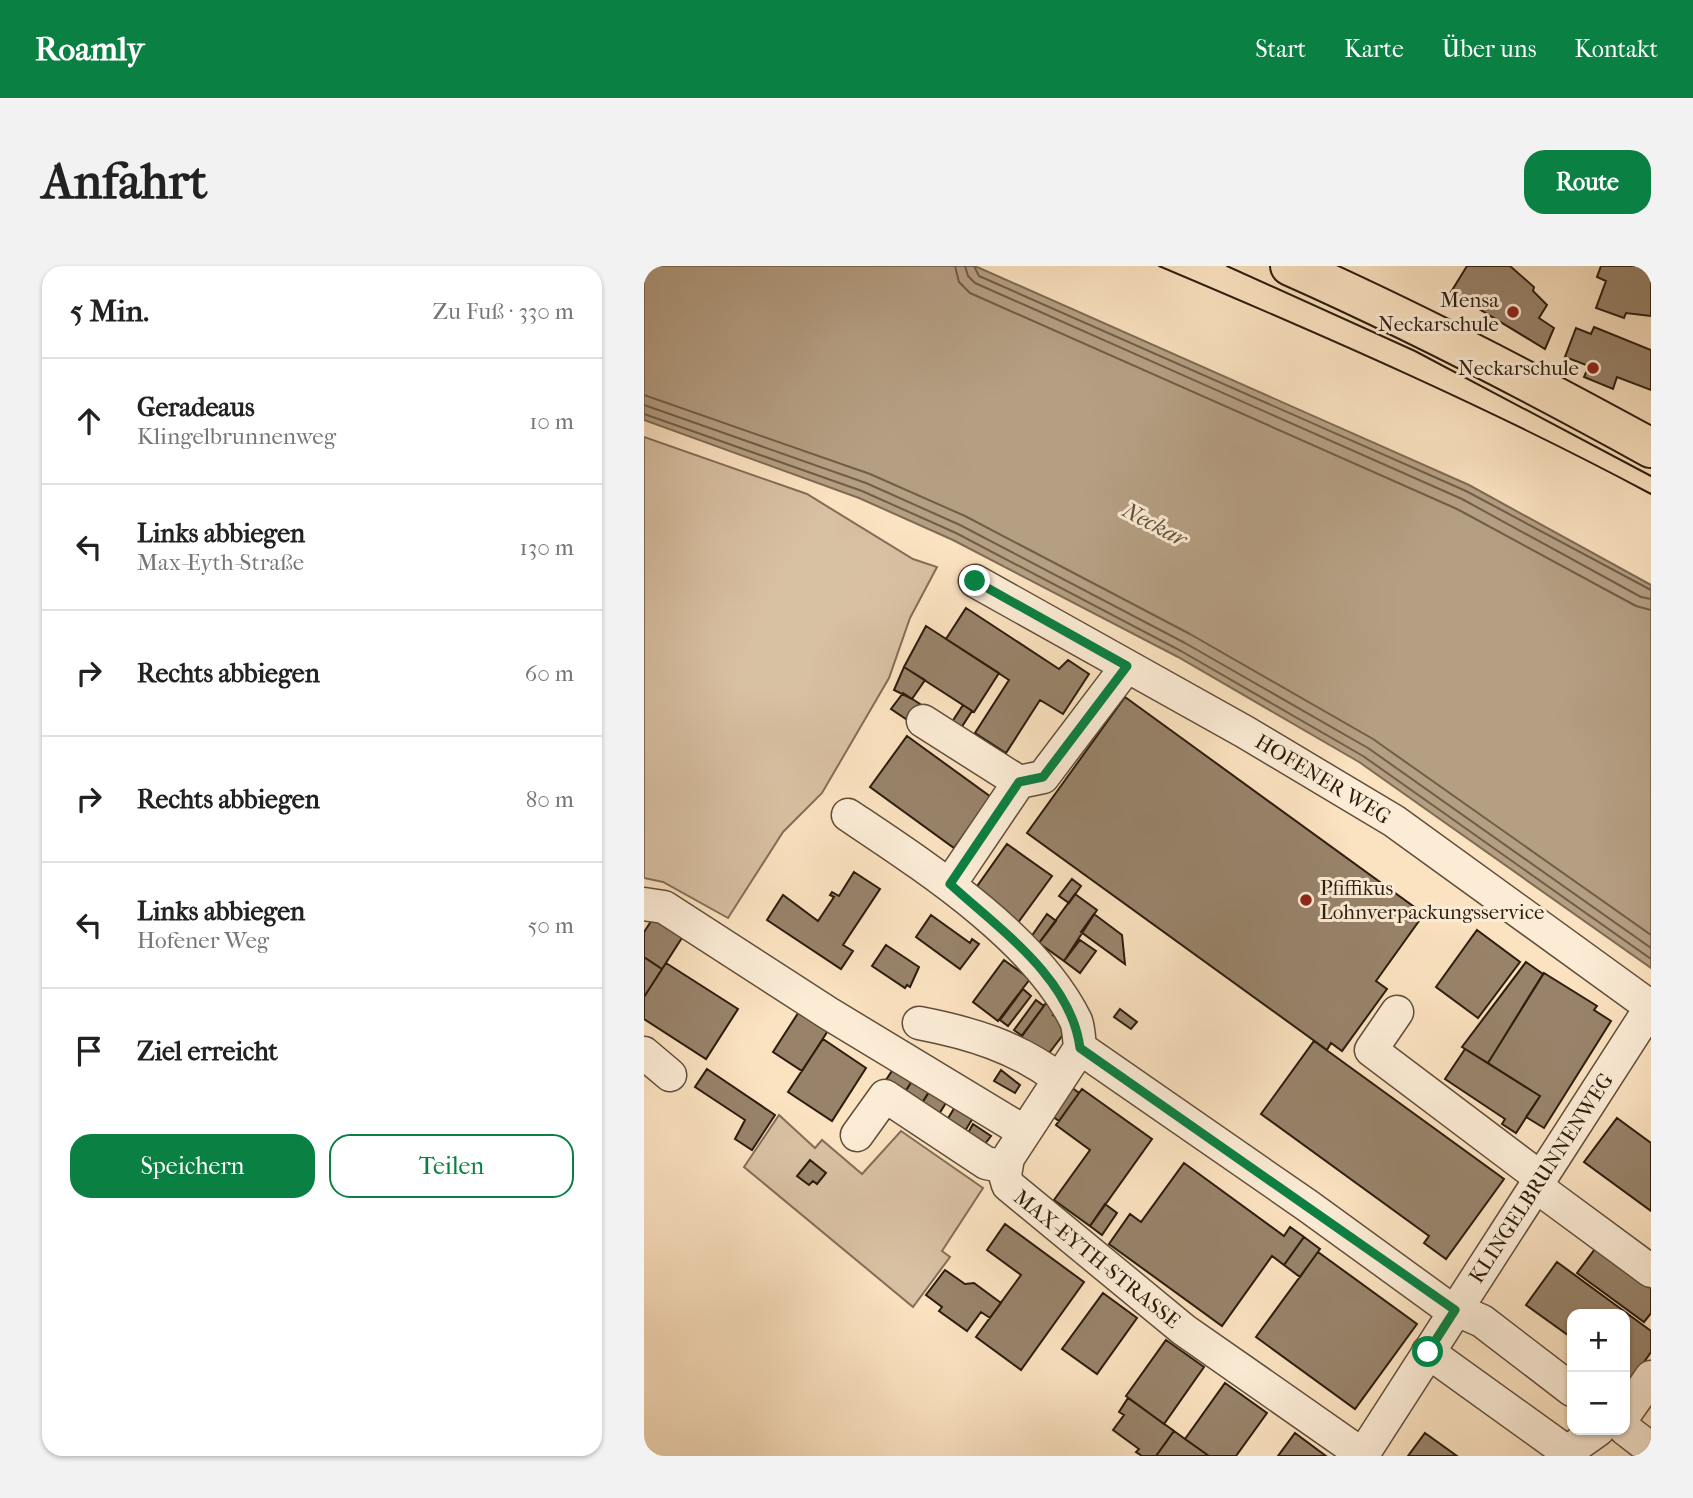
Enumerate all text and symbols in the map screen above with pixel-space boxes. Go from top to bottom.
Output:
text: Roamly [35,30,144,69]
text: Start [1255,35,1306,63]
text: Karte [1344,35,1404,63]
text: Über uns [1442,35,1537,63]
text: Kontakt [1575,35,1658,63]
button: Route [1524,150,1651,214]
text: Anfahrt [42,153,207,211]
place label: Mensa Neckarschule [1378,288,1499,336]
text: 5 Min. [70,294,149,329]
text: Zu Fuß · 330 m [432,298,574,325]
marker: Mensa Neckarschule [1505,304,1521,320]
place label: Neckarschule [1458,356,1579,380]
marker: Neckarschule [1585,360,1601,376]
text: Geradeaus [137,392,255,423]
icon: ahead [70,402,108,440]
text: 10 m [529,408,574,435]
text: Klingelbrunnenweg [137,423,336,450]
water label: Neckar [1117,496,1193,553]
text: Links abbiegen [137,518,305,549]
icon: left [70,528,108,566]
text: 130 m [520,534,574,561]
text: Max-Eyth-Straße [137,549,304,576]
route end [959,565,990,596]
icon: right [70,654,108,692]
text: Rechts abbiegen [137,658,320,689]
text: 60 m [525,660,574,687]
street label: HOFENER WEG [1251,729,1395,829]
icon: right [70,780,108,818]
text: Rechts abbiegen [137,784,320,815]
text: 80 m [526,786,574,813]
place label: Pfiffikus Lohnverpackungsservice [1320,876,1544,924]
marker: Pfiffikus Lohnverpackungsservice [1298,892,1314,908]
text: Links abbiegen [137,896,305,927]
icon: left [70,906,108,944]
text: 50 m [527,912,574,939]
text: Hofener Weg [137,927,269,954]
icon: arrive [70,1032,108,1070]
text: Ziel erreicht [137,1036,278,1067]
street label: KLINGELBRUNNENWEG [1464,1068,1618,1287]
button: Speichern [70,1134,315,1198]
button: Teilen [329,1134,574,1198]
street label: MAX-EYTH-STRASSE [1009,1185,1185,1333]
map controls [1567,1309,1630,1435]
button: + [1567,1309,1630,1372]
route start [1412,1336,1443,1367]
button: − [1567,1372,1630,1435]

